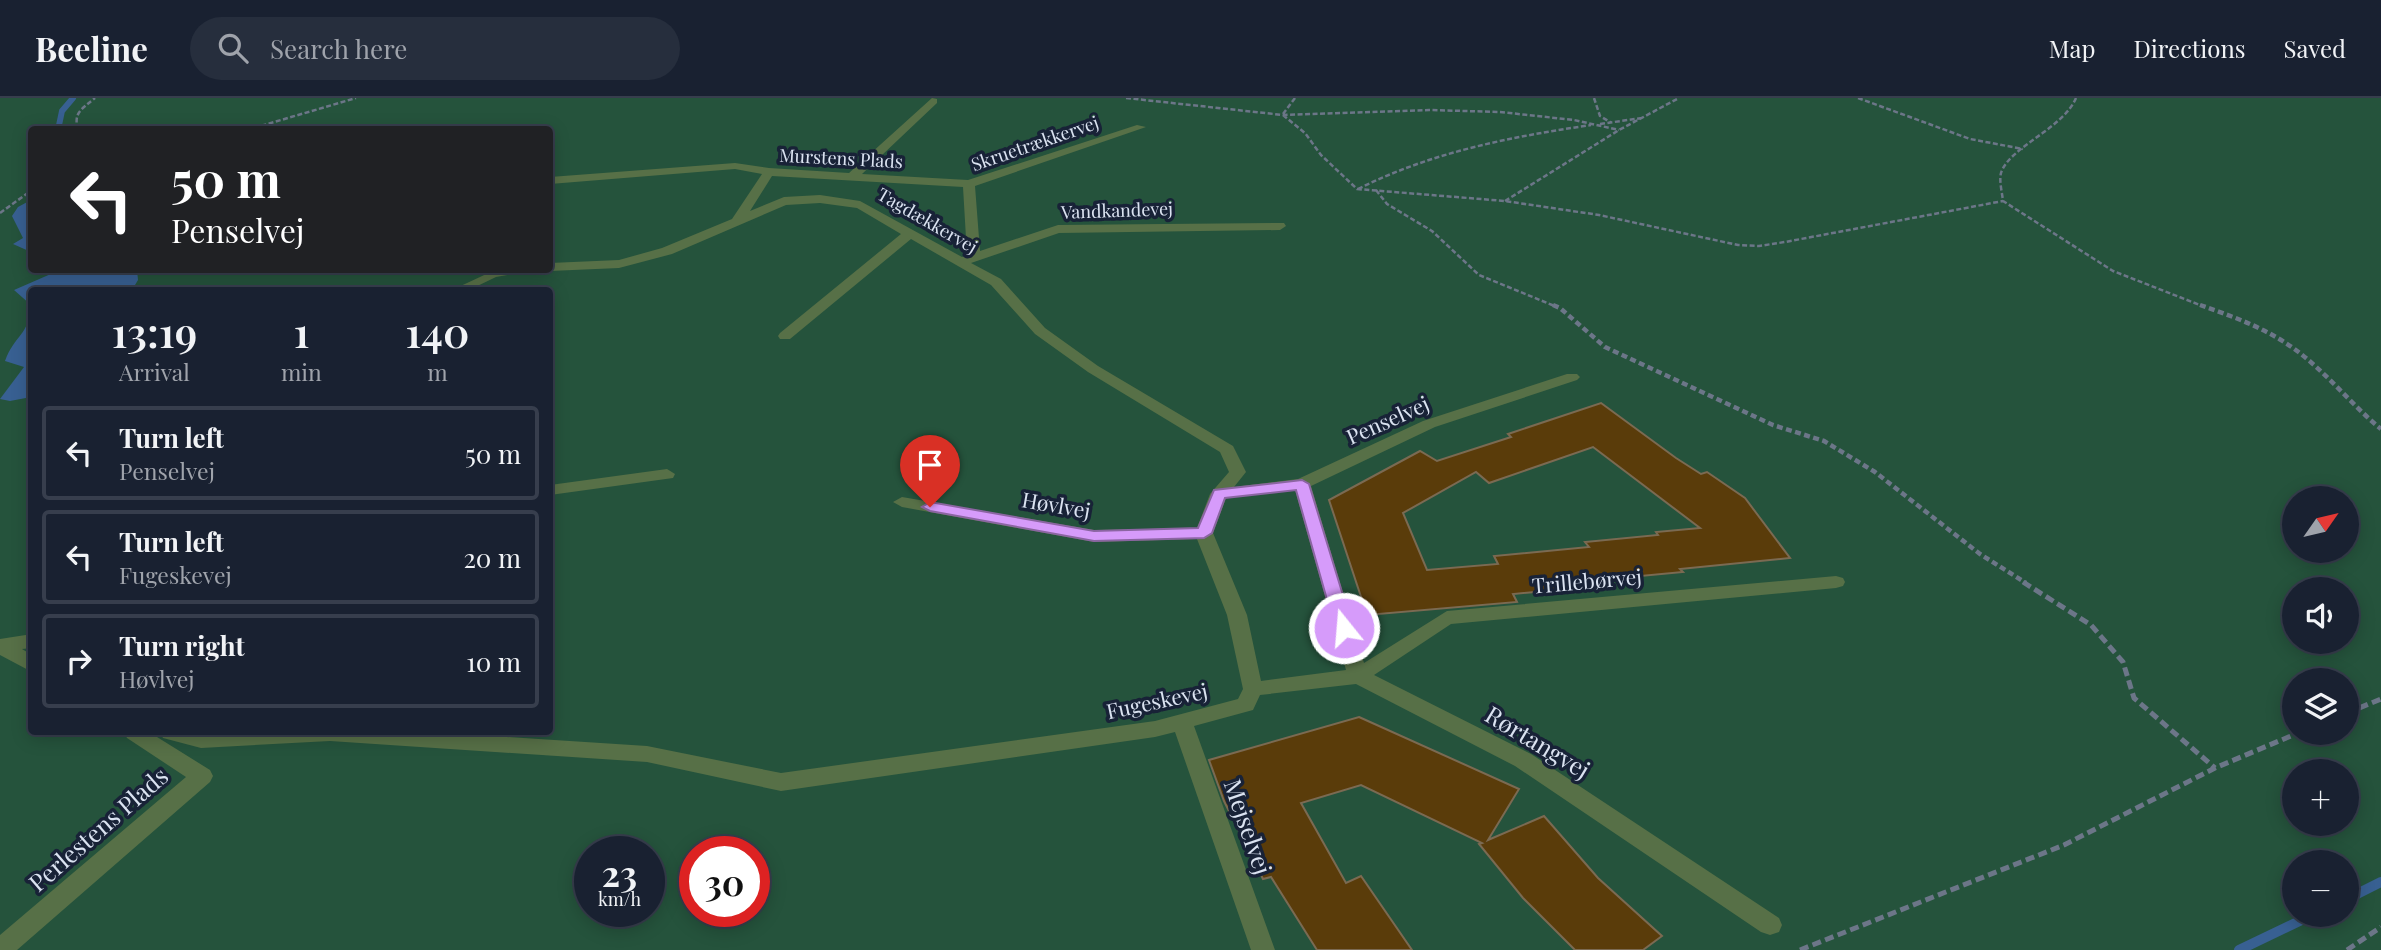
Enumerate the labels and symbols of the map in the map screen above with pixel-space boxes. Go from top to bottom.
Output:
street label: Skruetrækkervej [968,110,1102,176]
street label: Murstens Plads [779,143,903,173]
street label: Tagdækkervej [873,182,982,258]
street label: Vandkandevej [1060,196,1173,224]
street label: Penselvej [1341,389,1433,450]
pin [900,435,960,507]
street label: Høvlvej [1020,484,1093,524]
north arrow [2282,486,2359,564]
street label: Trillebørvej [1531,561,1643,599]
position arrow [1307,591,1381,665]
street label: Fugeskevej [1103,676,1210,724]
street label: Rørtangvej [1480,698,1596,785]
street label: Perlestens Plads [21,759,174,898]
street label: Mejselvej [1218,774,1280,878]
speed limit sign: 30 [679,836,770,927]

